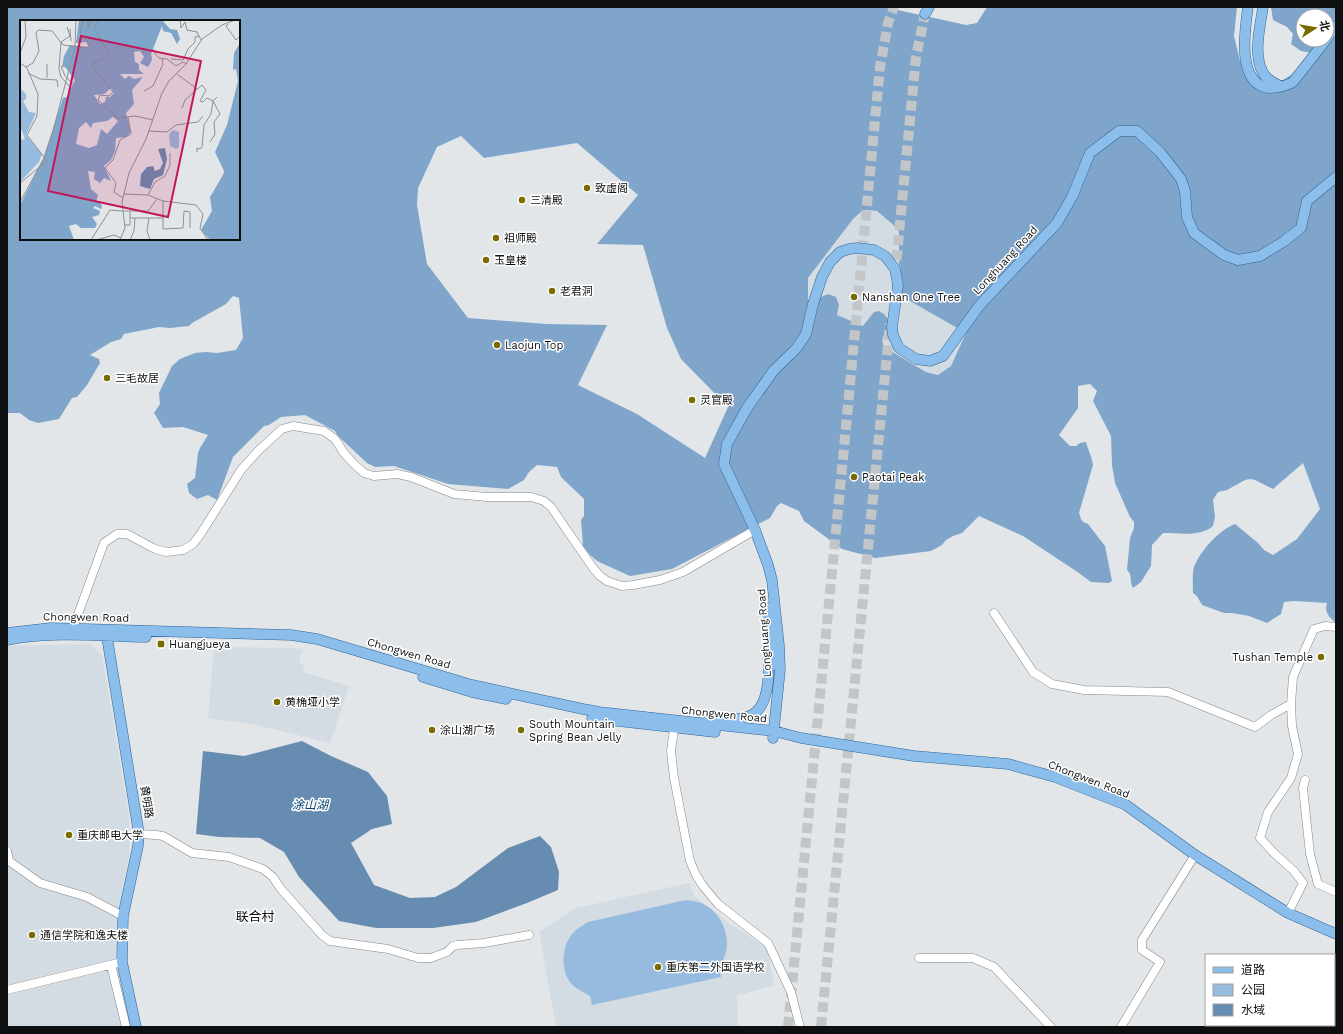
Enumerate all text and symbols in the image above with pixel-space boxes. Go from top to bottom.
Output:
north arrow [1295,8,1335,48]
text: 北 [1317,19,1332,33]
inset map [20,20,240,240]
place label: 致虚阁 [595,182,628,195]
marker: 致虚阁 [582,183,592,193]
place label: 三清殿 [530,194,563,207]
marker: 三清殿 [517,195,527,205]
street label: Longhuang Road [970,223,1040,297]
place label: 祖师殿 [504,232,537,245]
marker: 祖师殿 [491,233,501,243]
place label: 玉皇楼 [494,254,527,267]
marker: 玉皇楼 [481,255,491,265]
place label: 老君洞 [560,285,593,298]
marker: 老君洞 [547,286,557,296]
place label: Nanshan One Tree [862,291,960,304]
marker: Nanshan One Tree [849,292,859,302]
place label: Laojun Top [505,339,563,352]
marker: Laojun Top [492,340,502,350]
place label: 三毛故居 [115,372,159,385]
marker: 三毛故居 [102,373,112,383]
place label: 灵官殿 [700,394,733,407]
marker: 灵官殿 [687,395,697,405]
place label: Paotai Peak [862,471,924,484]
marker: Paotai Peak [849,472,859,482]
street label: Longhuang Road [755,588,774,678]
street label: Chongwen Road [43,610,129,625]
street label: Chongwen Road [366,635,452,672]
place label: Huangjueya [169,638,230,651]
marker: Huangjueya [156,639,166,649]
place label: Tushan Temple [1232,651,1313,664]
marker: Tushan Temple [1316,652,1326,662]
place label: 黄桷垭小学 [285,696,340,709]
marker: 黄桷垭小学 [272,697,282,707]
street label: Chongwen Road [680,704,768,725]
place label: South Mountain Spring Bean Jelly [529,718,622,744]
place label: 涂山湖广场 [440,724,495,737]
marker: 涂山湖广场 [427,725,437,735]
marker: South Mountain Spring Bean Jelly [516,725,526,735]
street label: Chongwen Road [1046,758,1131,801]
street label: 黄明路 [138,785,156,819]
water label: 涂山湖 [292,798,330,812]
place label: 重庆邮电大学 [77,829,143,842]
marker: 重庆邮电大学 [64,830,74,840]
district label: 联合村 [235,909,275,924]
place label: 通信学院和逸夫楼 [40,929,128,942]
marker: 通信学院和逸夫楼 [27,930,37,940]
legend [1205,954,1335,1026]
place label: 重庆第二外国语学校 [666,961,765,974]
marker: 重庆第二外国语学校 [653,962,663,972]
text: 道路 [1241,963,1265,977]
text: 公园 [1241,983,1265,997]
text: 水域 [1241,1003,1265,1017]

